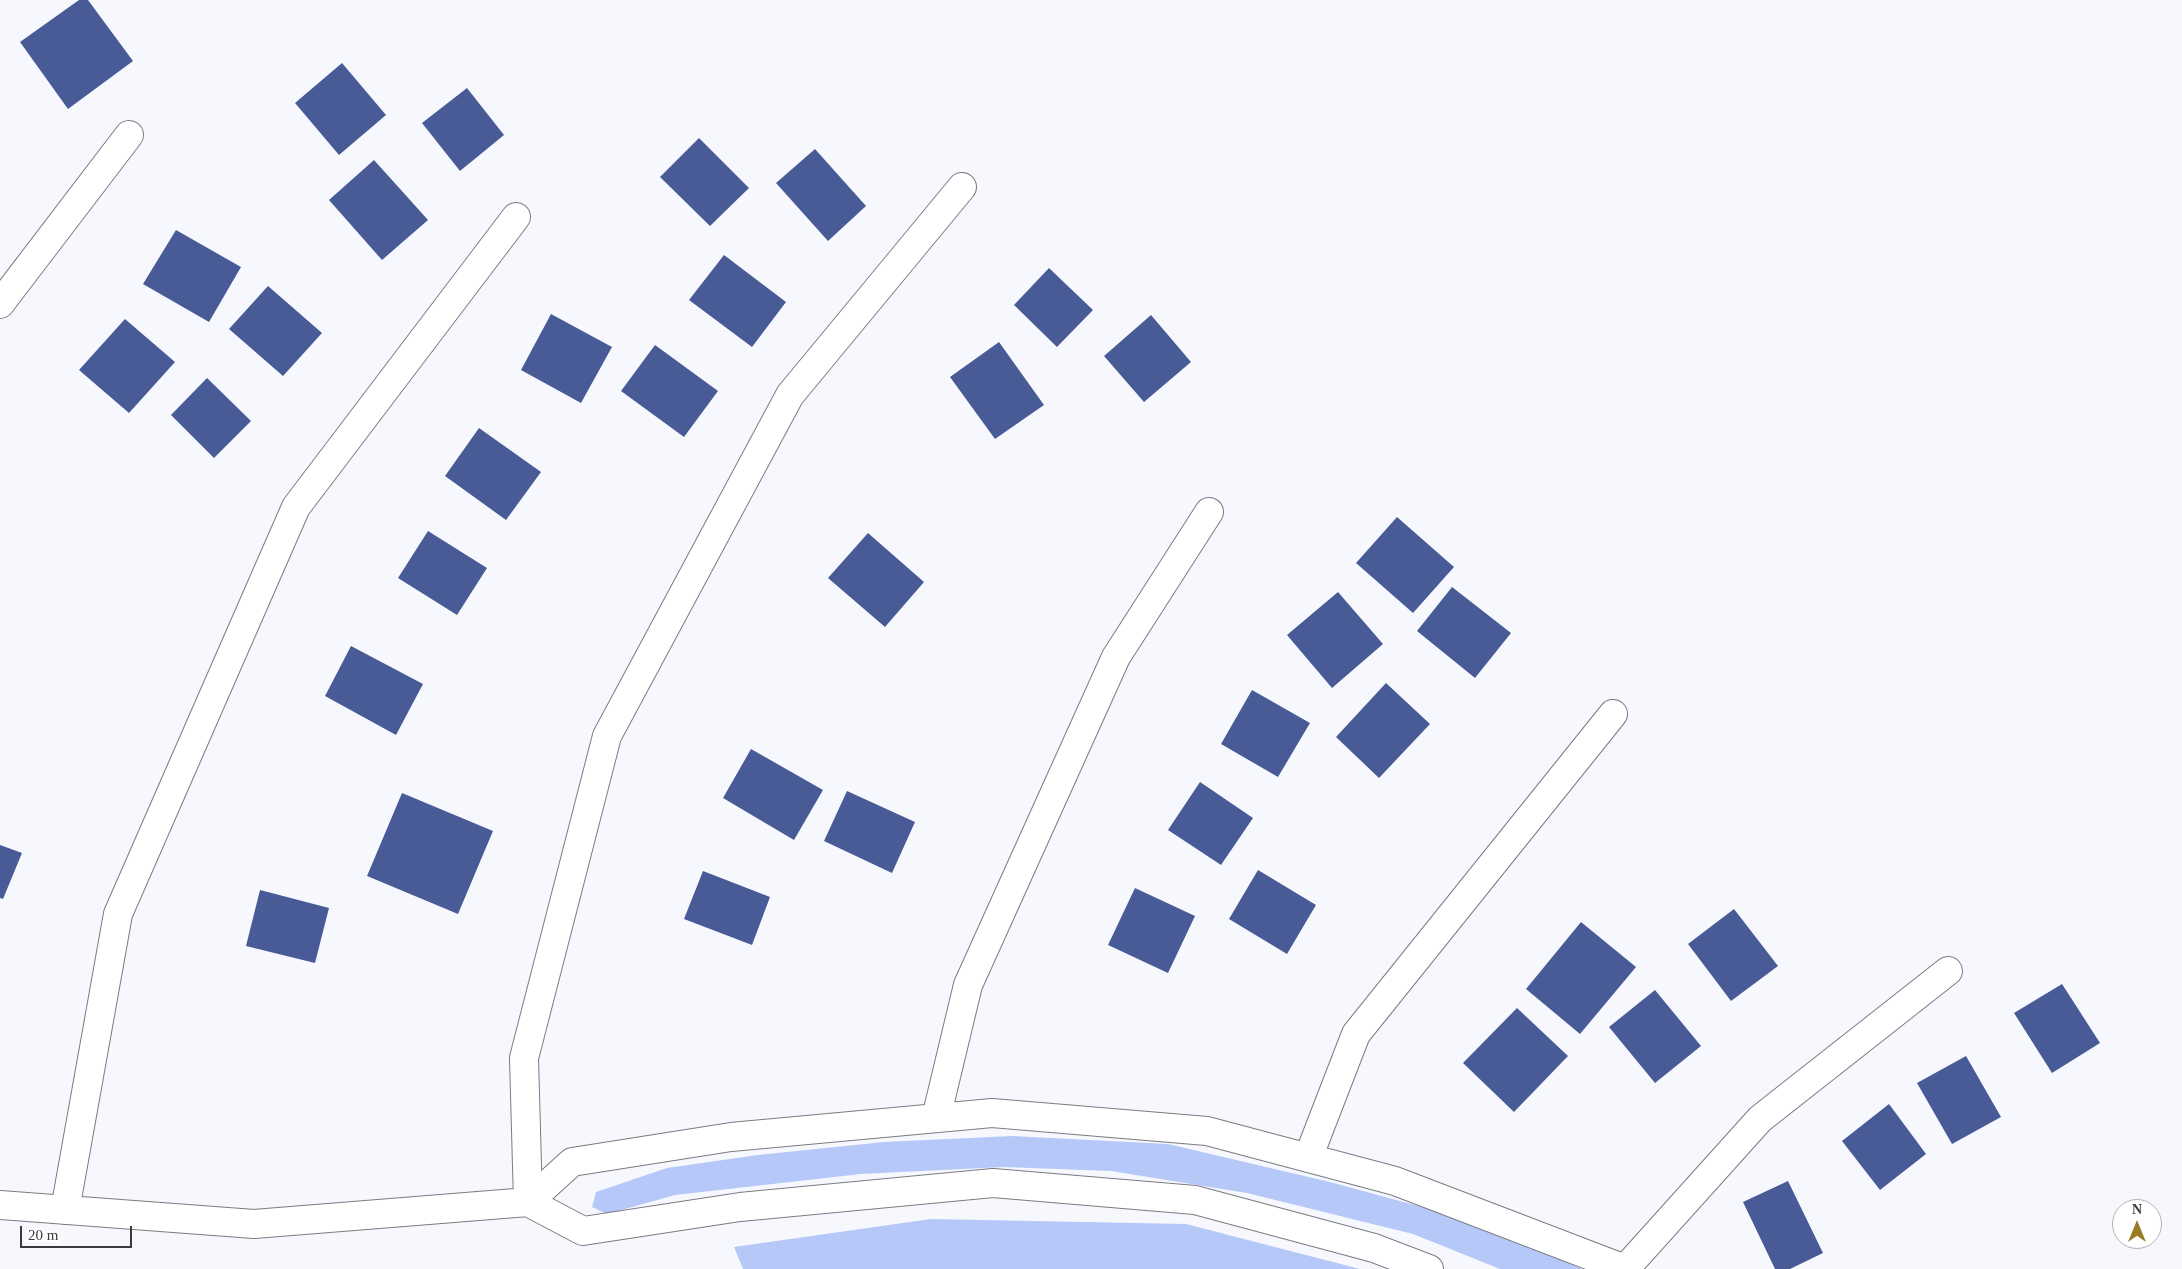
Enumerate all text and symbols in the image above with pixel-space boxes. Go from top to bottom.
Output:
north arrow [2112,1199,2162,1249]
text: N [2132,1202,2142,1217]
scale bar [22,1216,135,1248]
text: 20 m [28,1227,58,1243]

